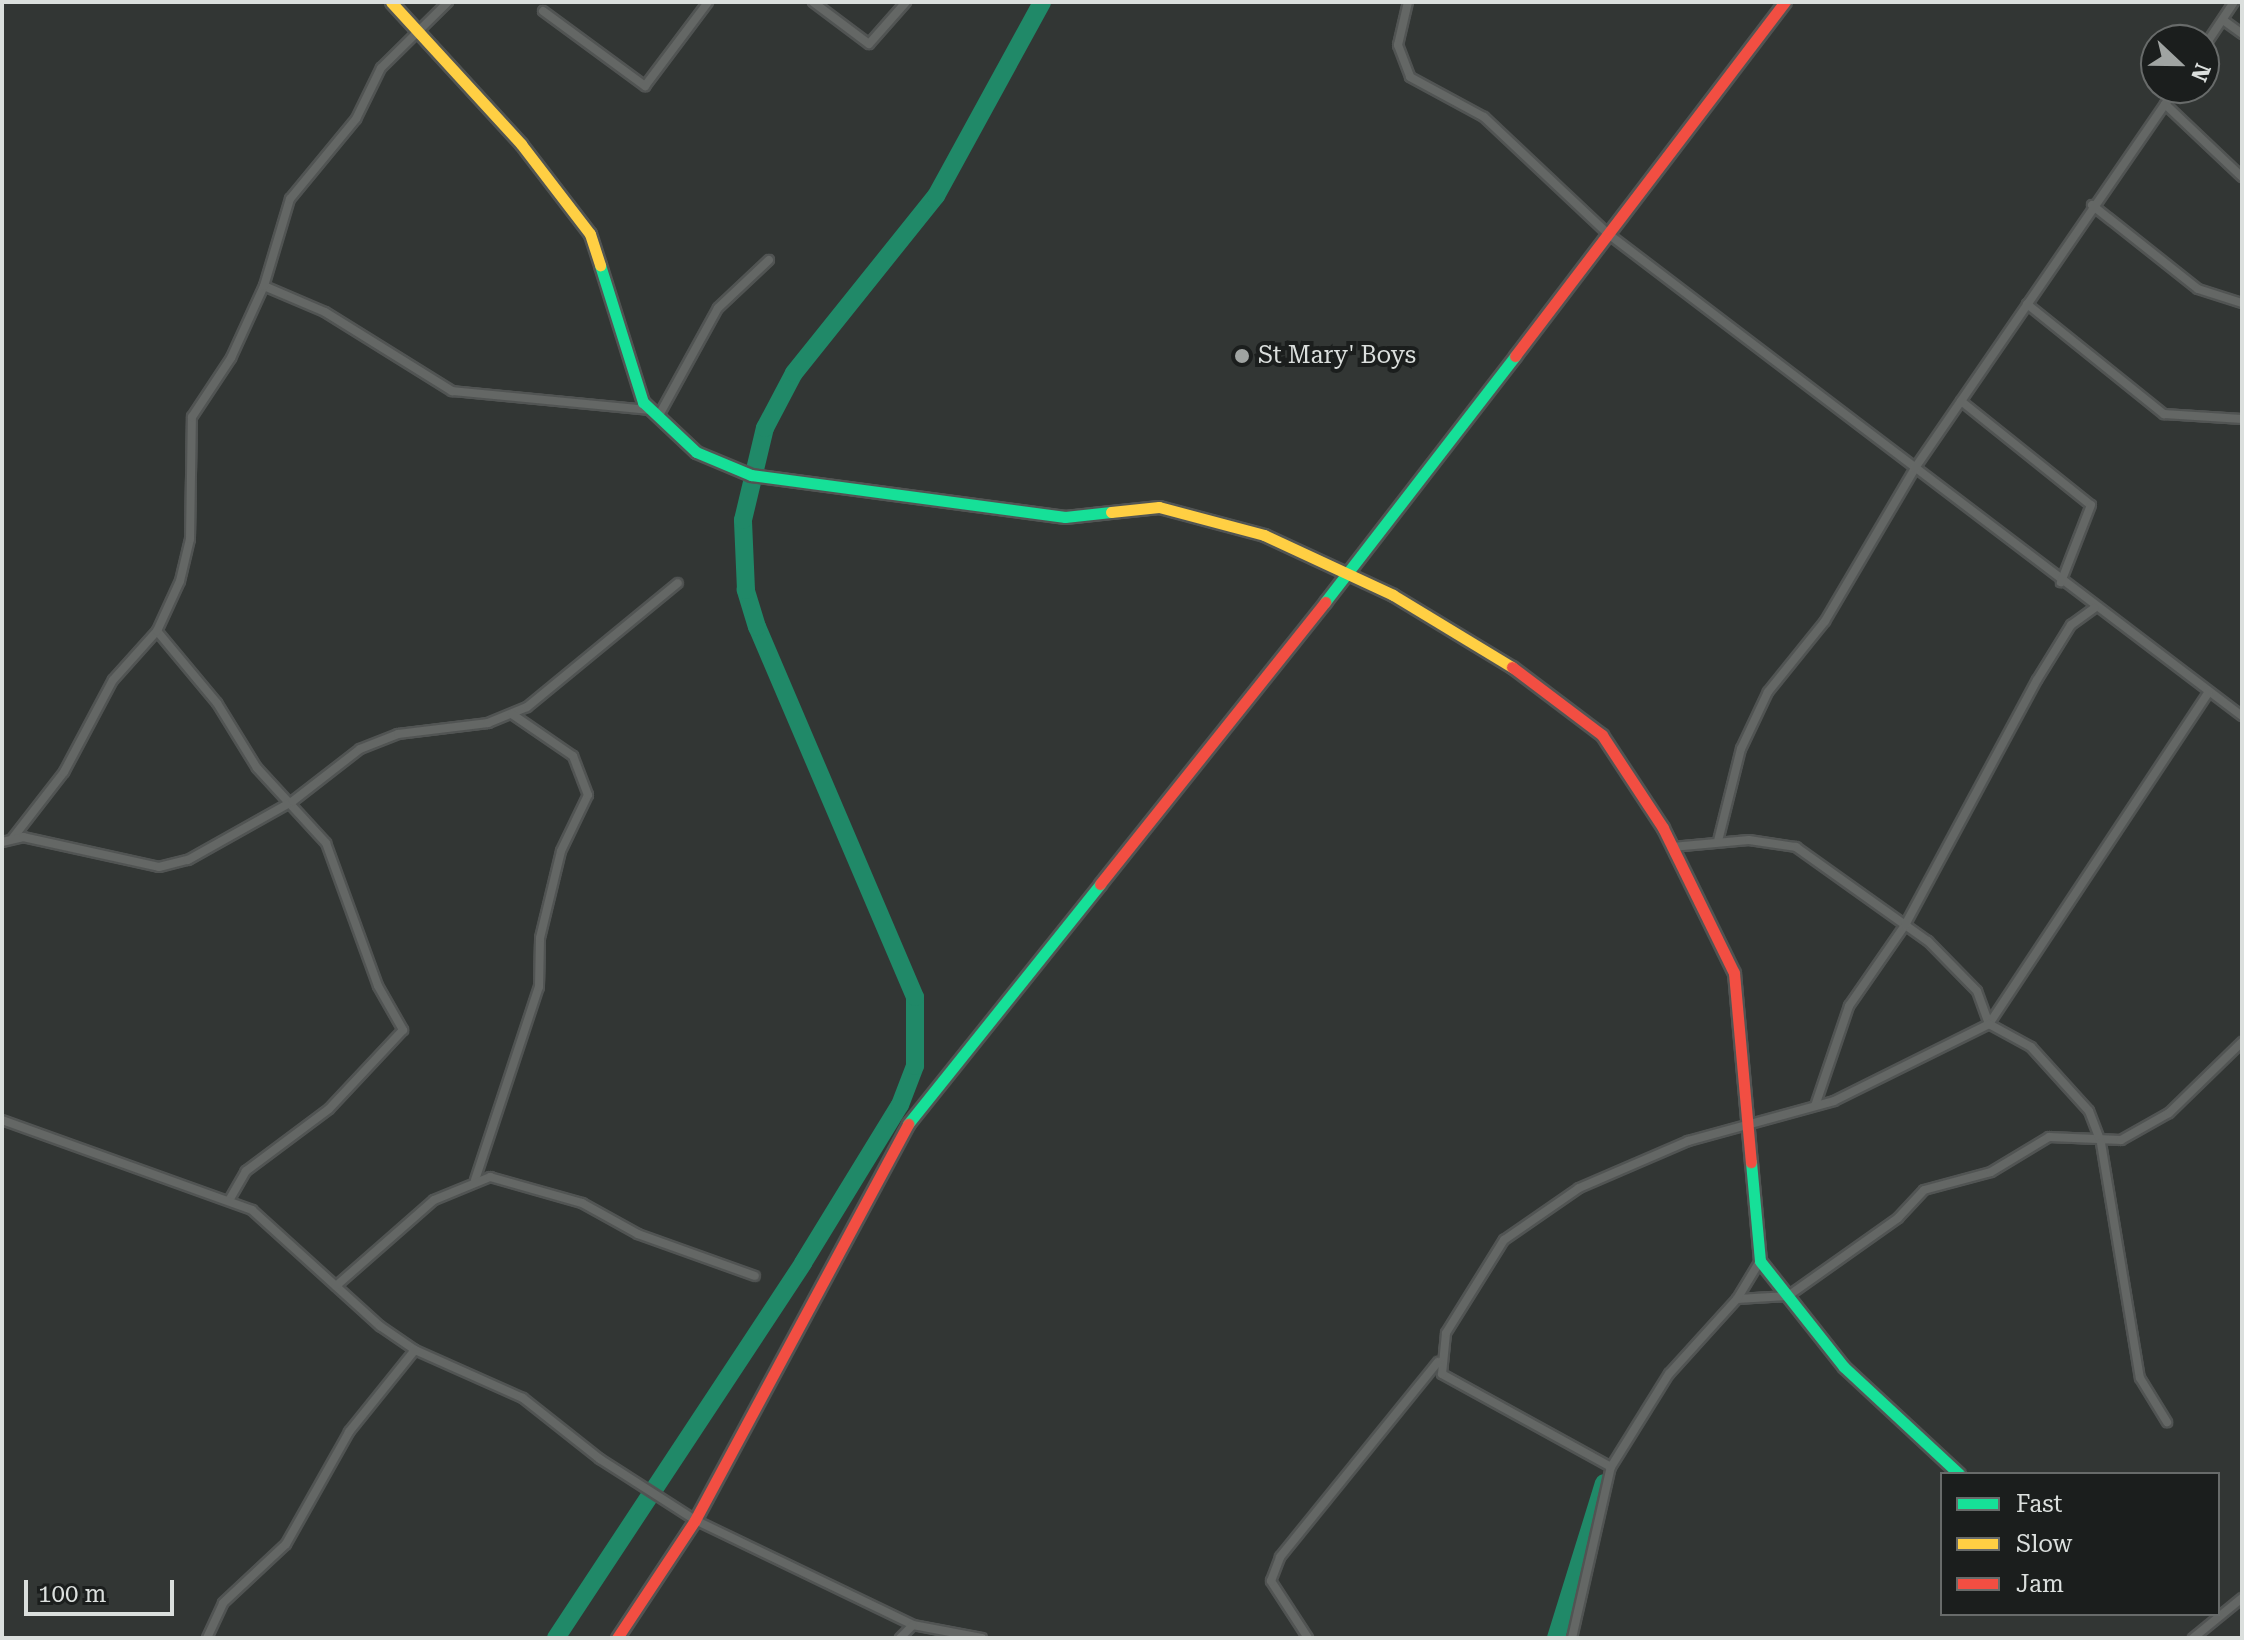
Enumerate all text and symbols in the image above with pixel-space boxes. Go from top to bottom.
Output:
north arrow [2140,24,2220,104]
text: N [2186,60,2216,85]
place label: St Mary' Boys [1258,342,1416,370]
marker: St Mary' Boys [1233,347,1251,365]
legend [1940,1472,2220,1616]
text: Fast [2016,1490,2063,1518]
text: Slow [2016,1530,2072,1558]
scale bar [28,1564,178,1614]
text: Jam [2016,1570,2064,1598]
text: 100 m [38,1580,106,1608]

